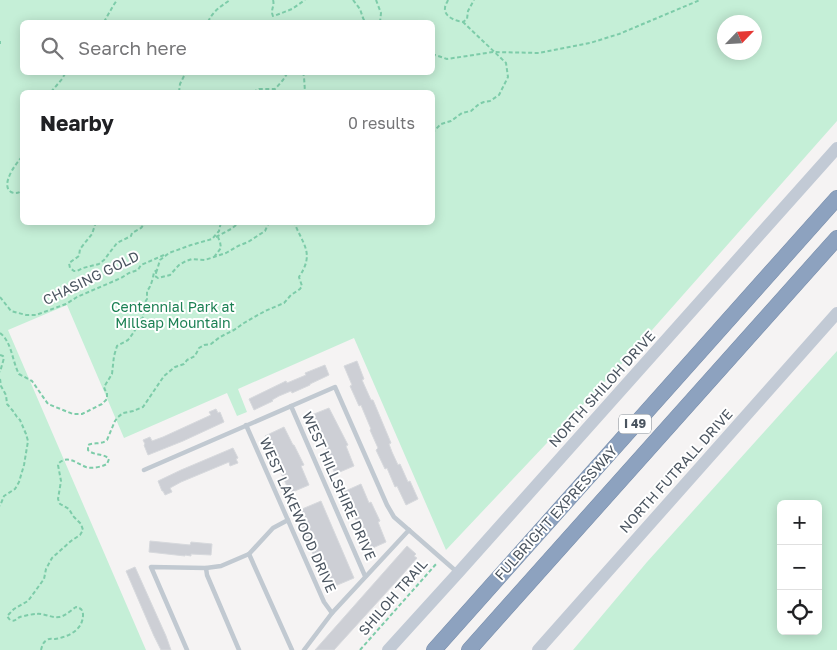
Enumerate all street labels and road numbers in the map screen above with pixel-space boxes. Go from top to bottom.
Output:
street label: CHASING GOLD [40,247,142,308]
street label: NORTH SHILOH DRIVE [545,327,658,450]
street label: NORTH FUTRALL DRIVE [616,405,736,536]
street label: WEST HILLSHIRE DRIVE [299,409,380,563]
road number: I 49 [619,414,651,434]
street label: WEST LAKEWOOD DRIVE [257,435,340,595]
street label: FULBRIGHT EXPRESSWAY [491,442,620,583]
street label: SHILOH TRAIL [355,555,430,638]

